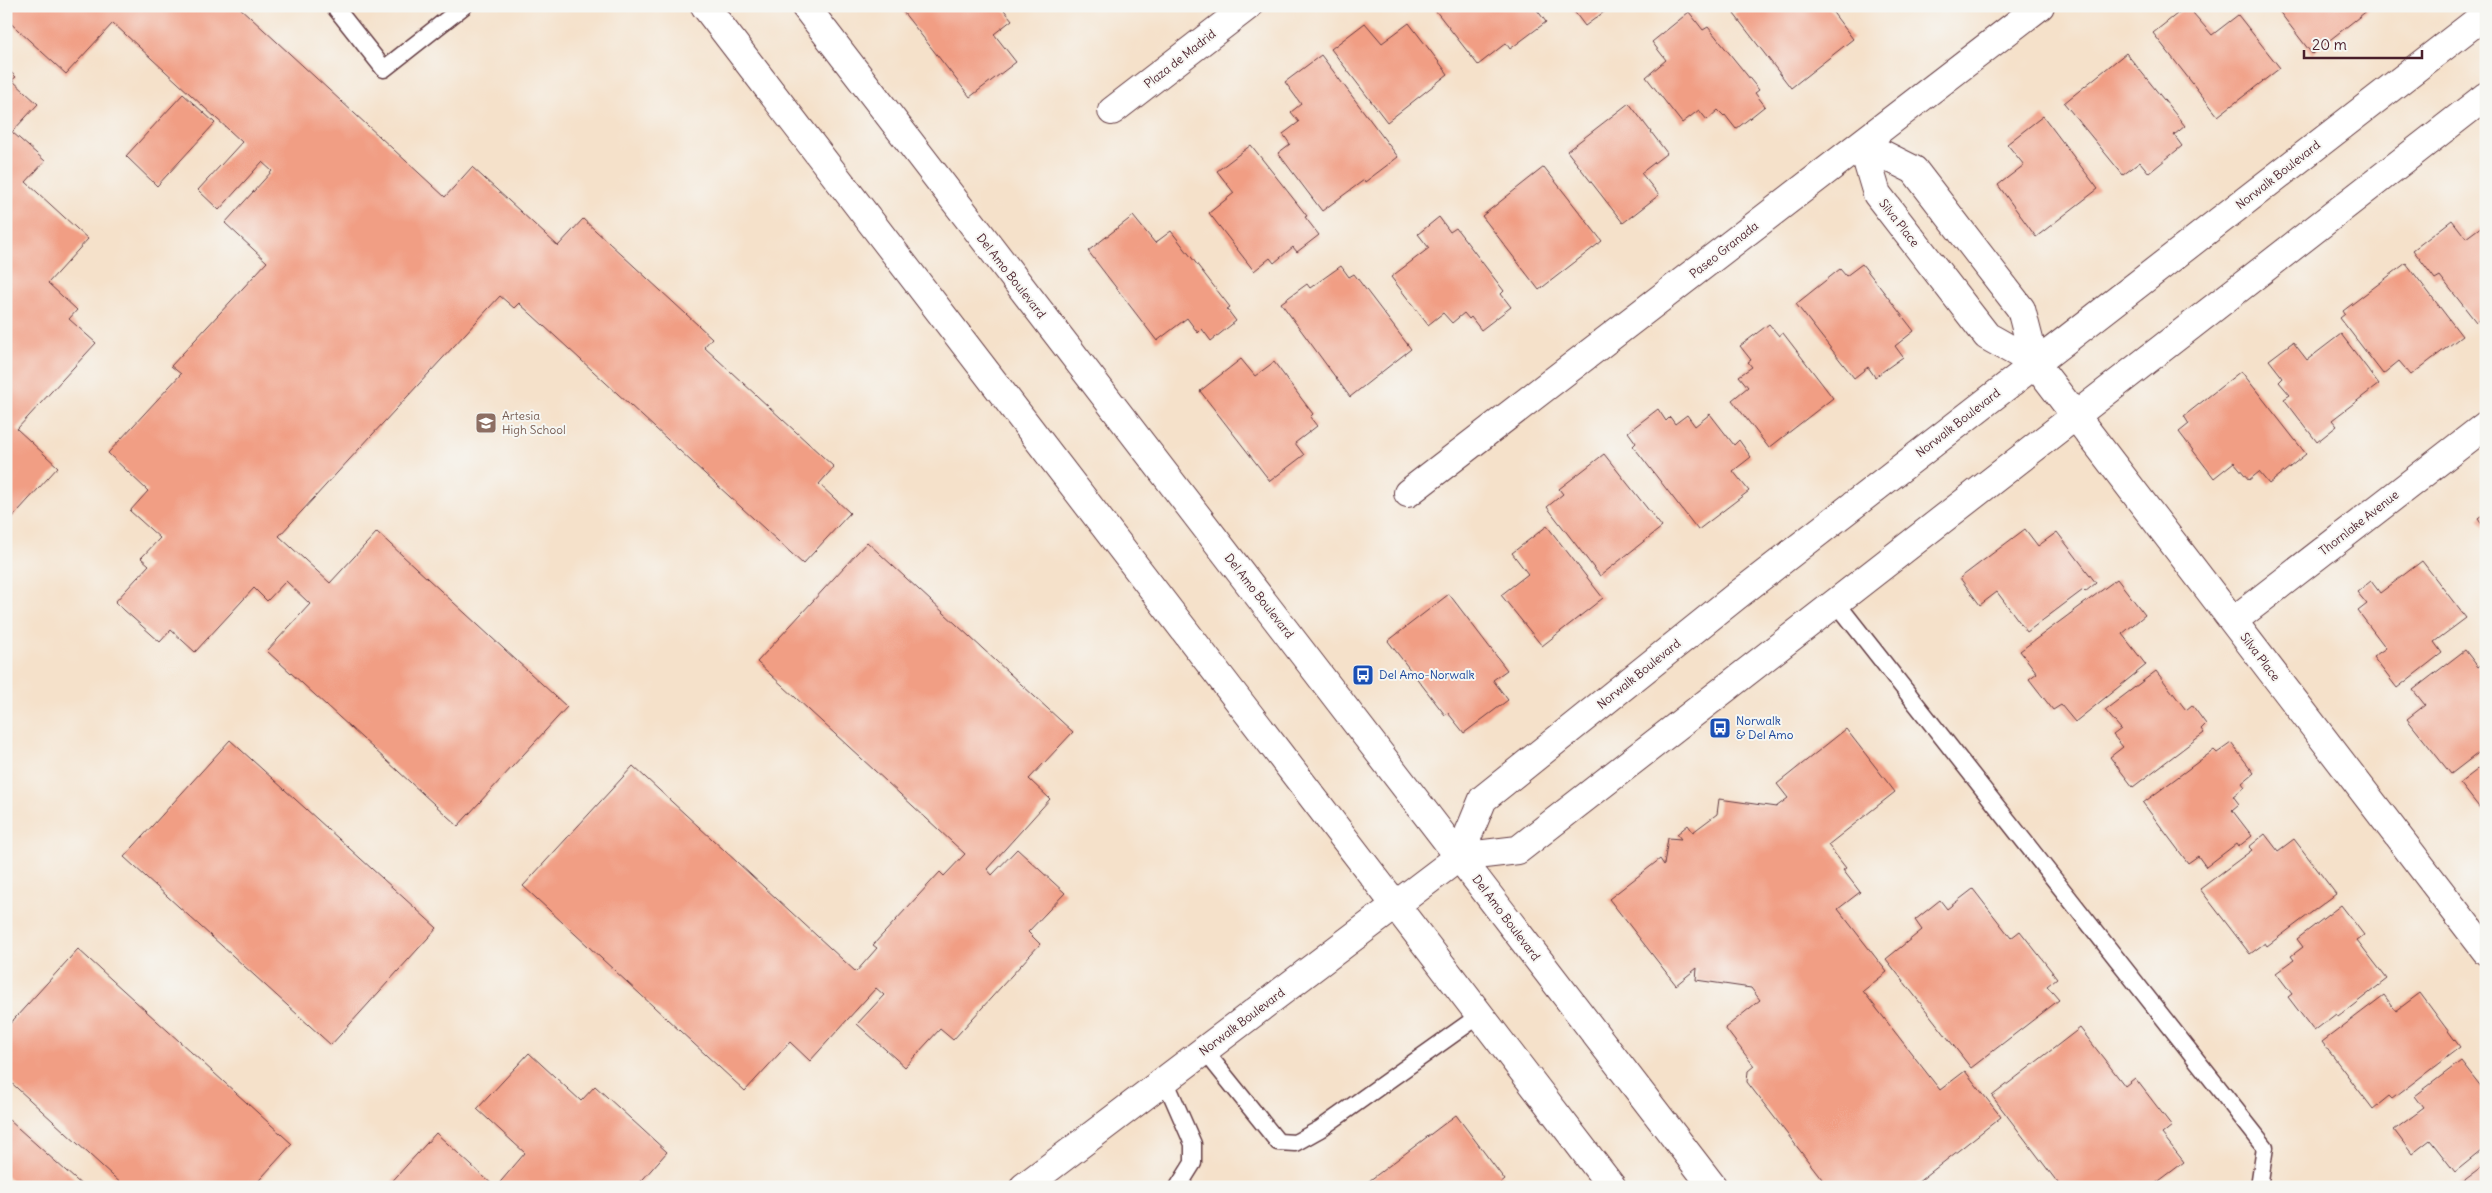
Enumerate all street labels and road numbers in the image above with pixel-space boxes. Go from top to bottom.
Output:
street label: Plaza de Madrid [1141,26,1218,91]
street label: Norwalk Boulevard [2232,137,2323,212]
street label: Silva Place [1876,196,1923,250]
street label: Paseo Granada [1686,218,1761,281]
street label: Del Amo Boulevard [974,230,1049,321]
street label: Norwalk Boulevard [1912,385,2003,460]
street label: Thornlake Avenue [2316,487,2401,558]
street label: Del Amo Boulevard [1222,550,1297,641]
street label: Silva Place [2237,630,2283,684]
street label: Norwalk Boulevard [1594,635,1683,712]
street label: Del Amo Boulevard [1469,872,1544,964]
street label: Norwalk Boulevard [1196,985,1287,1059]

